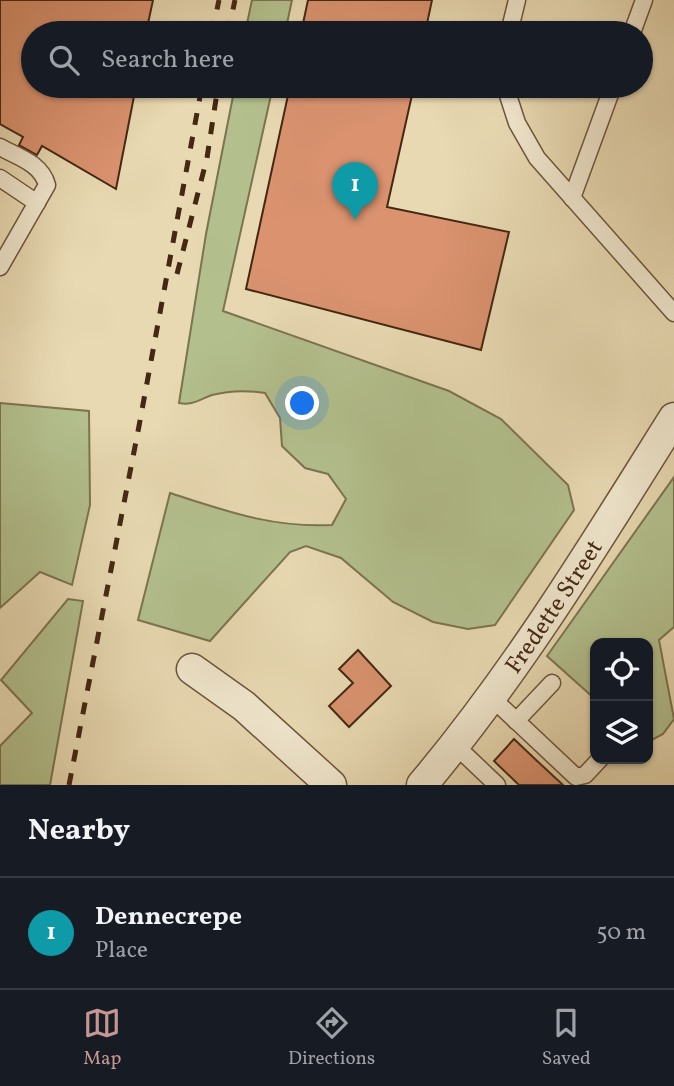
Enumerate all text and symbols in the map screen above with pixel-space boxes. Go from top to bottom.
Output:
search box [21,21,653,98]
icon: search [45,41,83,79]
text: Search here [101,42,234,78]
pin: 1 [332,162,378,220]
your location [285,386,319,420]
street label: Fredette Street [498,534,612,681]
map controls [590,638,653,764]
button: locate [590,638,653,701]
button: layers [590,701,653,764]
text: Nearby [28,810,130,852]
text: Dennecrepe [95,899,242,935]
text: 1 [46,917,56,949]
text: 50 m [597,917,646,949]
text: Place [95,935,148,967]
tab: Map [83,1004,121,1072]
tab: Directions [288,1004,375,1072]
tab: Saved [542,1004,591,1072]

